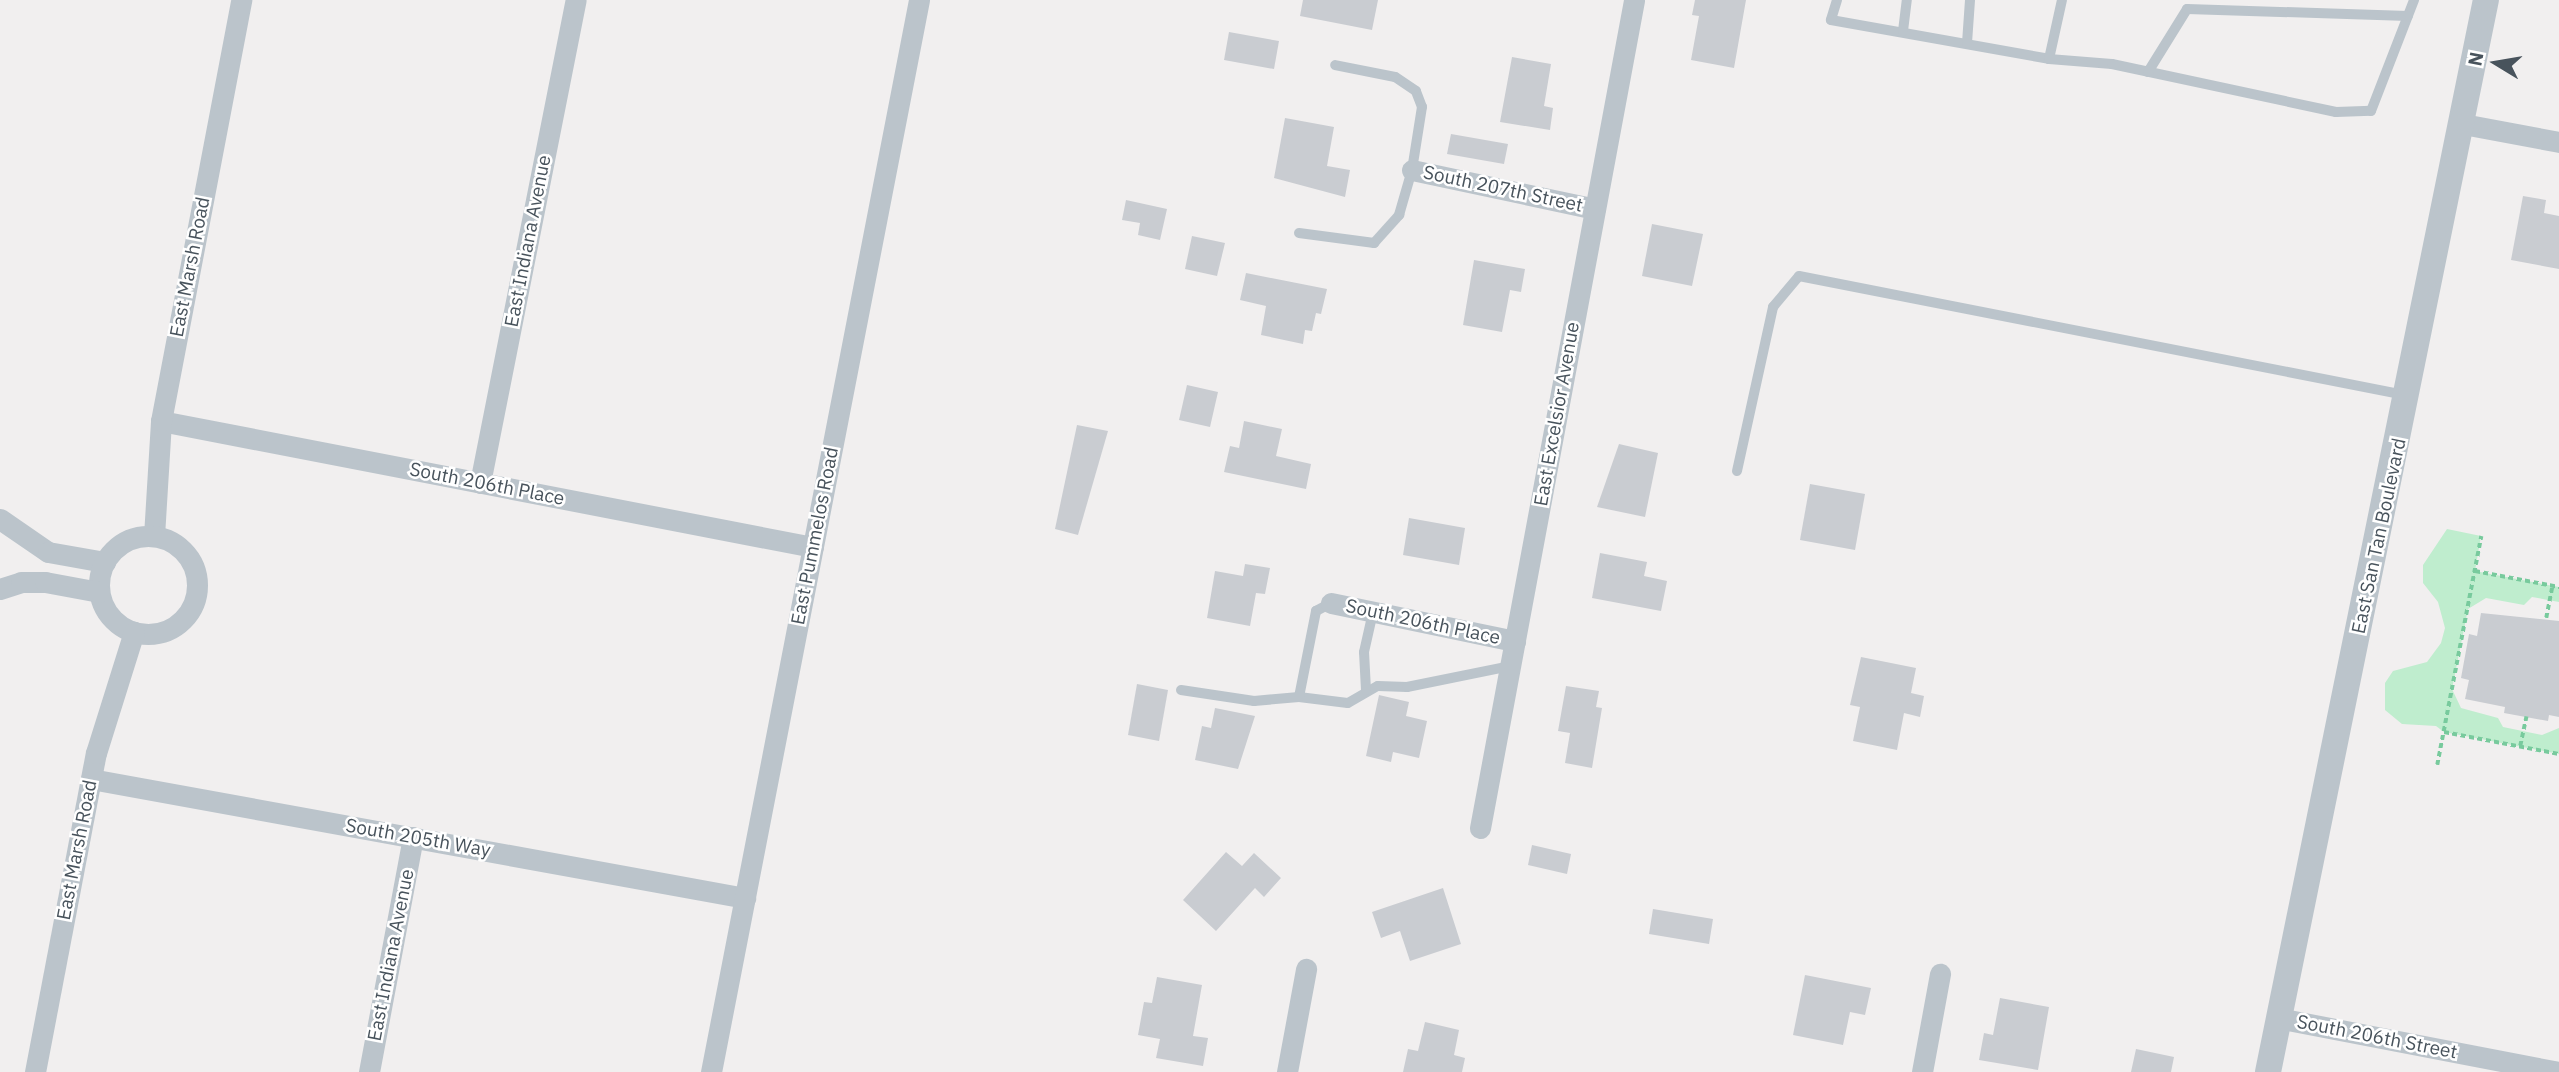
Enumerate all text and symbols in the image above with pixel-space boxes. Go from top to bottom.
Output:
north arrow [2461,28,2531,98]
text: N [2462,50,2488,68]
street label: East Indiana Avenue [500,153,556,329]
street label: South 207th Street [1421,161,1585,217]
street label: East Marsh Road [165,195,215,339]
street label: East Excelsior Avenue [1530,320,1584,508]
street label: East San Tan Boulevard [2347,436,2411,636]
street label: East Pummelos Road [787,445,843,627]
street label: South 206th Place [408,458,566,510]
street label: South 206th Place [1344,595,1502,649]
street label: East Marsh Road [52,778,102,922]
street label: South 205th Way [344,814,492,862]
street label: East Indiana Avenue [363,867,419,1043]
street label: South 206th Street [2295,1010,2459,1064]

